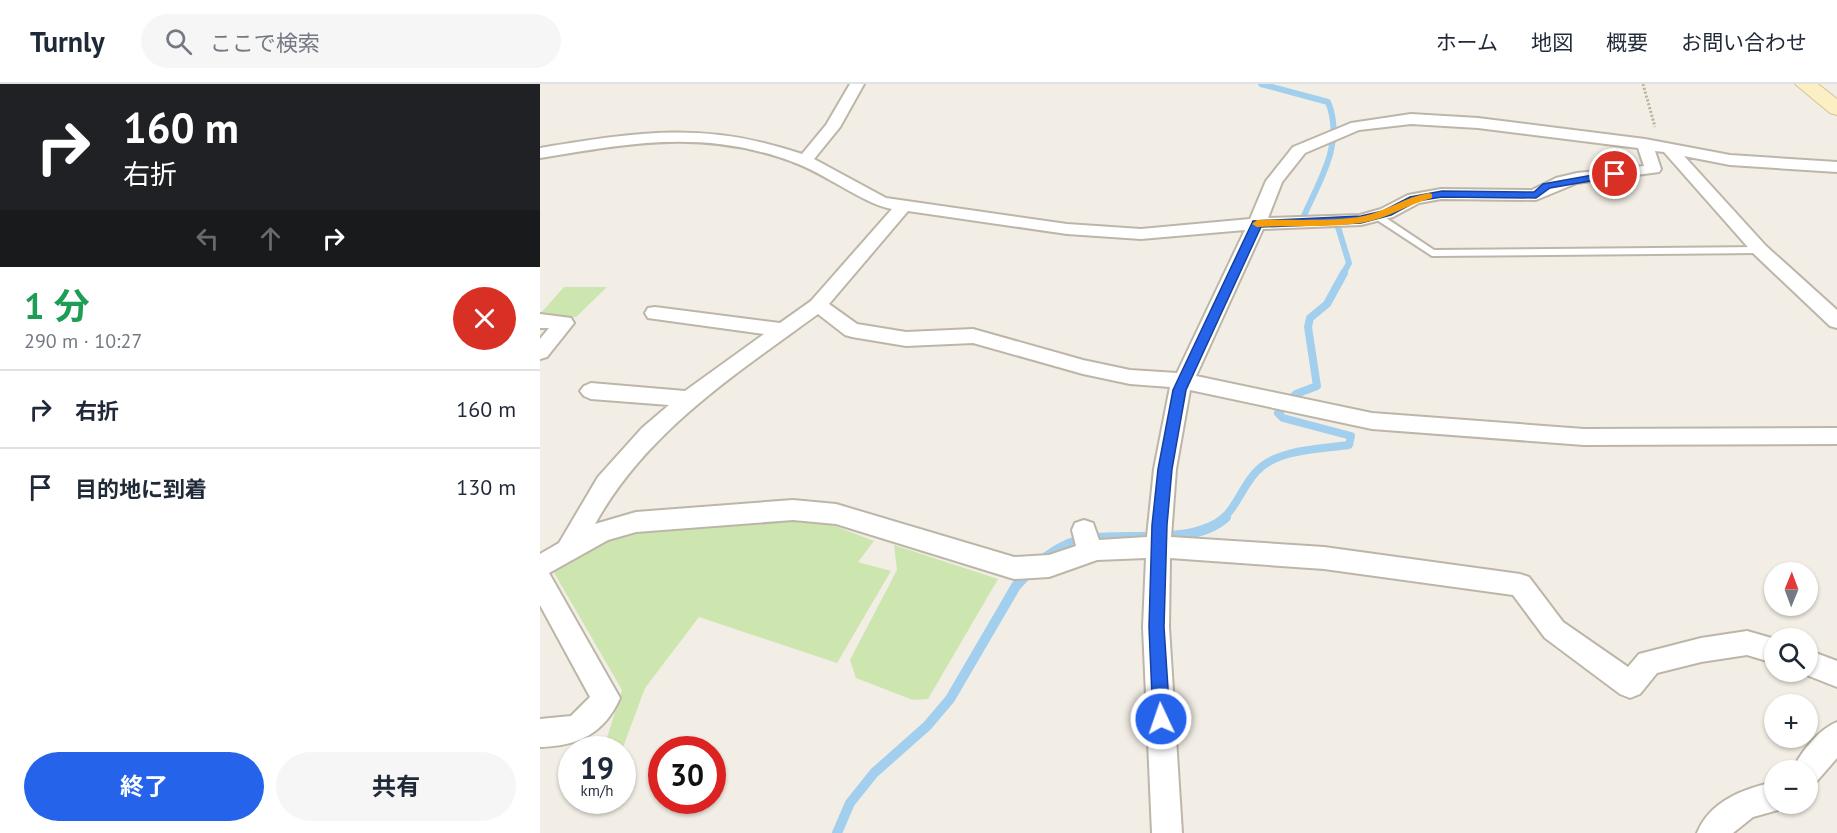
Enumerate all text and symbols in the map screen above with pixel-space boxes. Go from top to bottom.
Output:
search box [141,14,561,68]
text: Turnly [30,23,105,60]
icon: search [162,25,195,58]
text: ここで検索 [210,29,320,57]
text: ホーム [1436,29,1498,56]
text: 地図 [1531,29,1573,56]
text: 概要 [1606,29,1648,56]
text: お問い合わせ [1681,29,1807,56]
text: 160 m [123,100,239,155]
icon: right [24,108,102,186]
pin [1589,148,1640,199]
text: 右折 [123,157,177,191]
icon: arrive [1598,157,1631,190]
icon: left [191,222,224,255]
icon: ahead [254,222,287,255]
icon: right [317,222,350,255]
text: 1 分 [24,282,90,329]
button: close [453,287,516,350]
text: 290 m · 10:27 [24,328,142,354]
icon: right [24,393,57,426]
text: 160 m [456,395,516,423]
text: 右折 [75,397,119,425]
icon: arrive [24,471,57,504]
text: 130 m [456,473,516,501]
text: 目的地に到着 [75,475,207,503]
north arrow [1764,562,1818,616]
map controls [1764,562,1818,814]
button: search [1764,628,1818,682]
position arrow [1129,687,1193,751]
button: + [1764,694,1818,748]
speed limit sign: 30 [648,736,726,814]
text: 19 [580,748,614,787]
button: 終了 [24,752,264,821]
button: 共有 [276,752,516,821]
button: − [1764,760,1818,814]
text: km/h [581,781,613,800]

